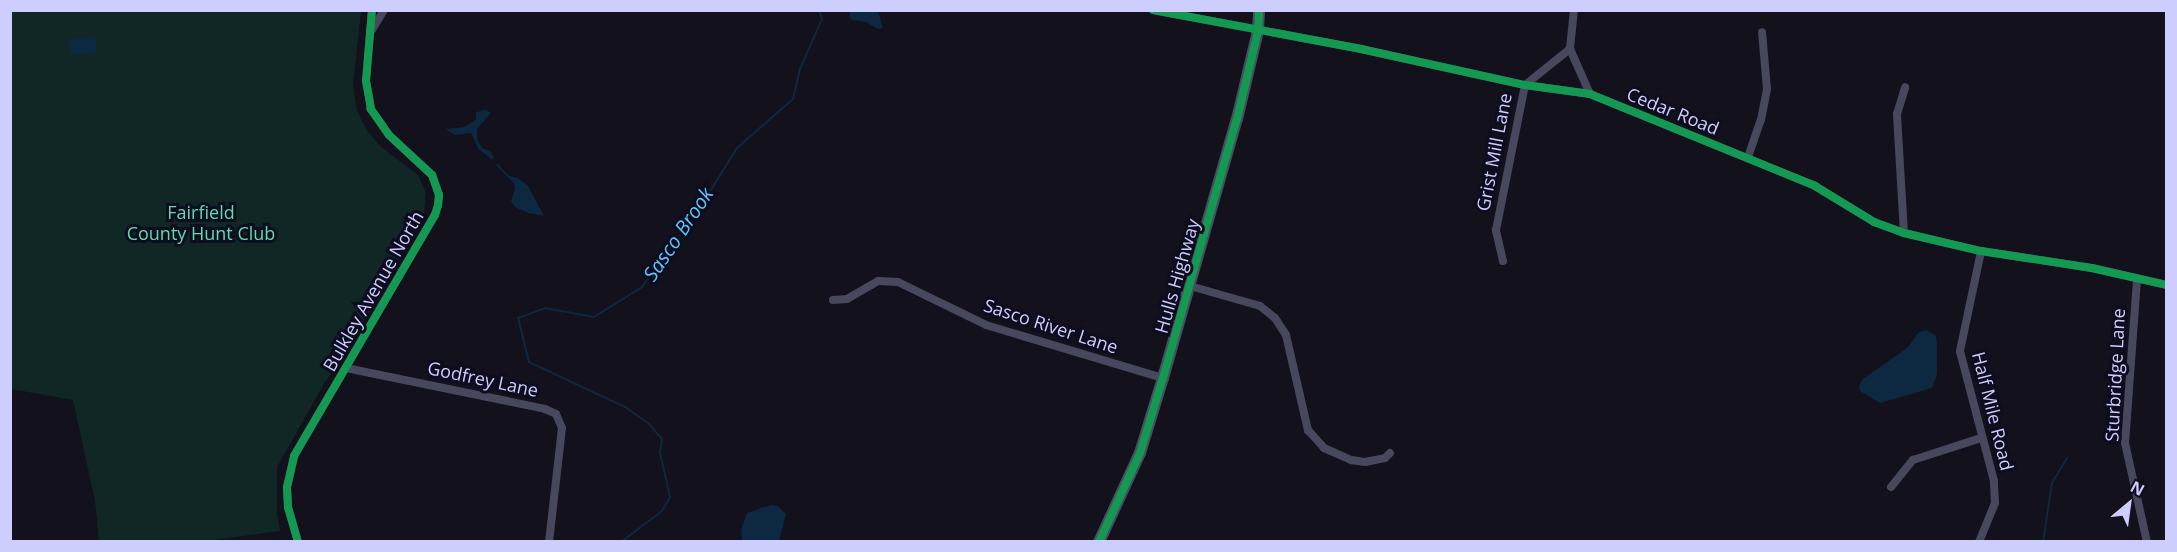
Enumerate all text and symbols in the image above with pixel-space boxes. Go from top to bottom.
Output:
street label: Cedar Road [1624,83,1722,139]
street label: Grist Mill Lane [1472,91,1516,213]
water label: Sasco Brook [638,183,718,285]
park label: Fairfield County Hunt Club [127,202,275,244]
street label: Bulkley Avenue North [318,207,428,375]
street label: Hulls Highway [1150,216,1204,336]
street label: Sasco River Lane [981,294,1121,358]
street label: Sturbridge Lane [2101,308,2129,442]
street label: Half Mile Road [1968,349,2018,473]
street label: Godfrey Lane [426,357,540,401]
north arrow [2099,474,2159,534]
text: N [2127,475,2149,501]

